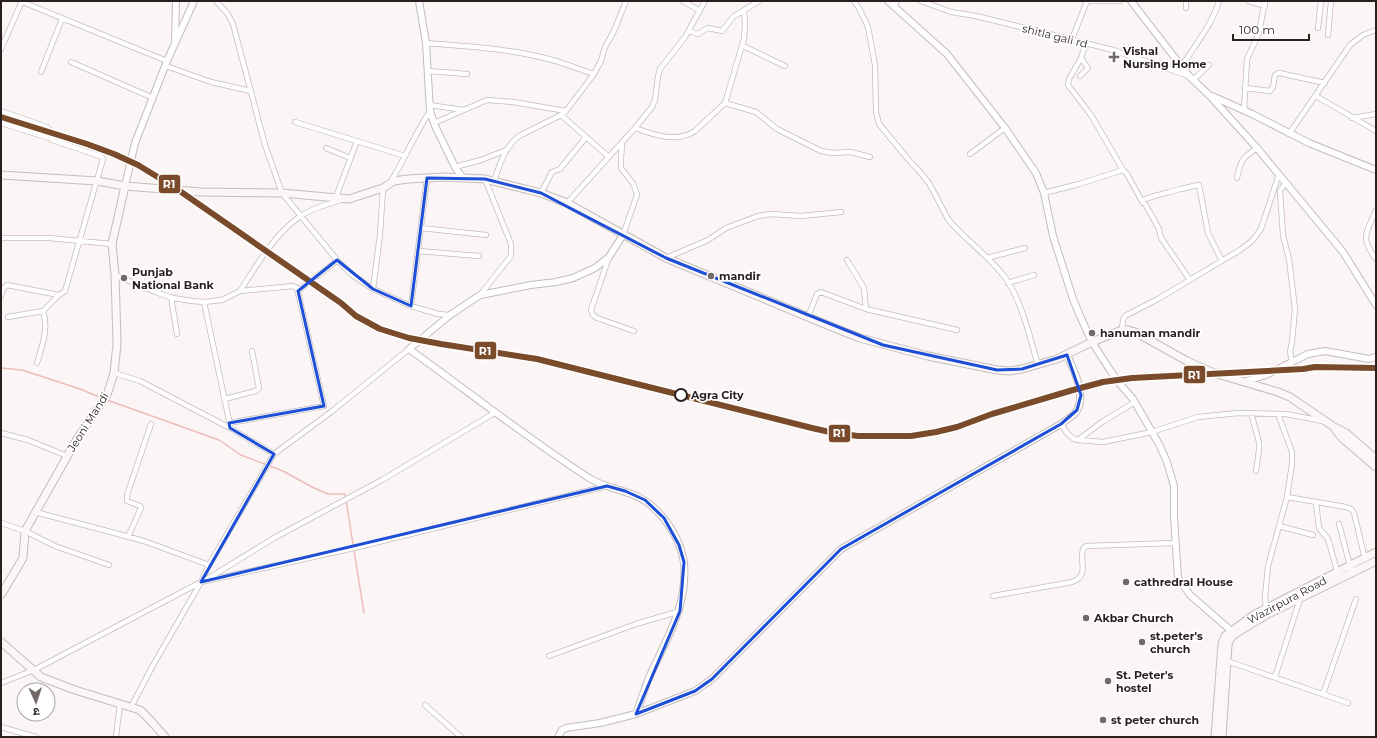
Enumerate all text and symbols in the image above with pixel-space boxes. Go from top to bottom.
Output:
scale bar [1233,16,1309,42]
street label: shitla gali rd [1021,21,1089,51]
text: 100 m [1239,22,1275,37]
place label: Vishal Nursing Home [1122,44,1206,71]
marker: Vishal Nursing Home [1108,51,1120,63]
line badge: R1 [158,174,181,194]
text: R1 [163,177,175,191]
place label: Punjab National Bank [132,265,215,292]
place label: mandir [719,269,761,283]
marker: mandir [706,271,716,281]
marker: Punjab National Bank [119,273,129,283]
place label: hanuman mandir [1100,326,1200,340]
marker: hanuman mandir [1087,328,1097,338]
line badge: R1 [474,341,497,360]
text: R1 [479,344,491,358]
line badge: R1 [1183,365,1206,384]
text: R1 [1188,368,1200,382]
marker: Agra City [674,388,688,402]
place label: Agra City [690,388,744,402]
street label: Jeoni Mandi [64,390,112,455]
line badge: R1 [828,424,851,443]
text: R1 [833,426,845,440]
street label: Wazirpura Road [1245,573,1329,627]
place label: cathredral House [1134,575,1233,589]
marker: cathredral House [1121,577,1131,587]
place label: Akbar Church [1093,611,1174,625]
marker: Akbar Church [1081,613,1091,623]
place label: st.peter's church [1150,629,1203,656]
marker: st.peter's church [1137,637,1147,647]
place label: St. Peter's hostel [1116,668,1174,695]
marker: St. Peter's hostel [1103,676,1113,686]
north arrow [16,682,56,722]
text: उ [32,705,40,719]
place label: st peter church [1111,713,1199,727]
marker: st peter church [1098,715,1108,725]

